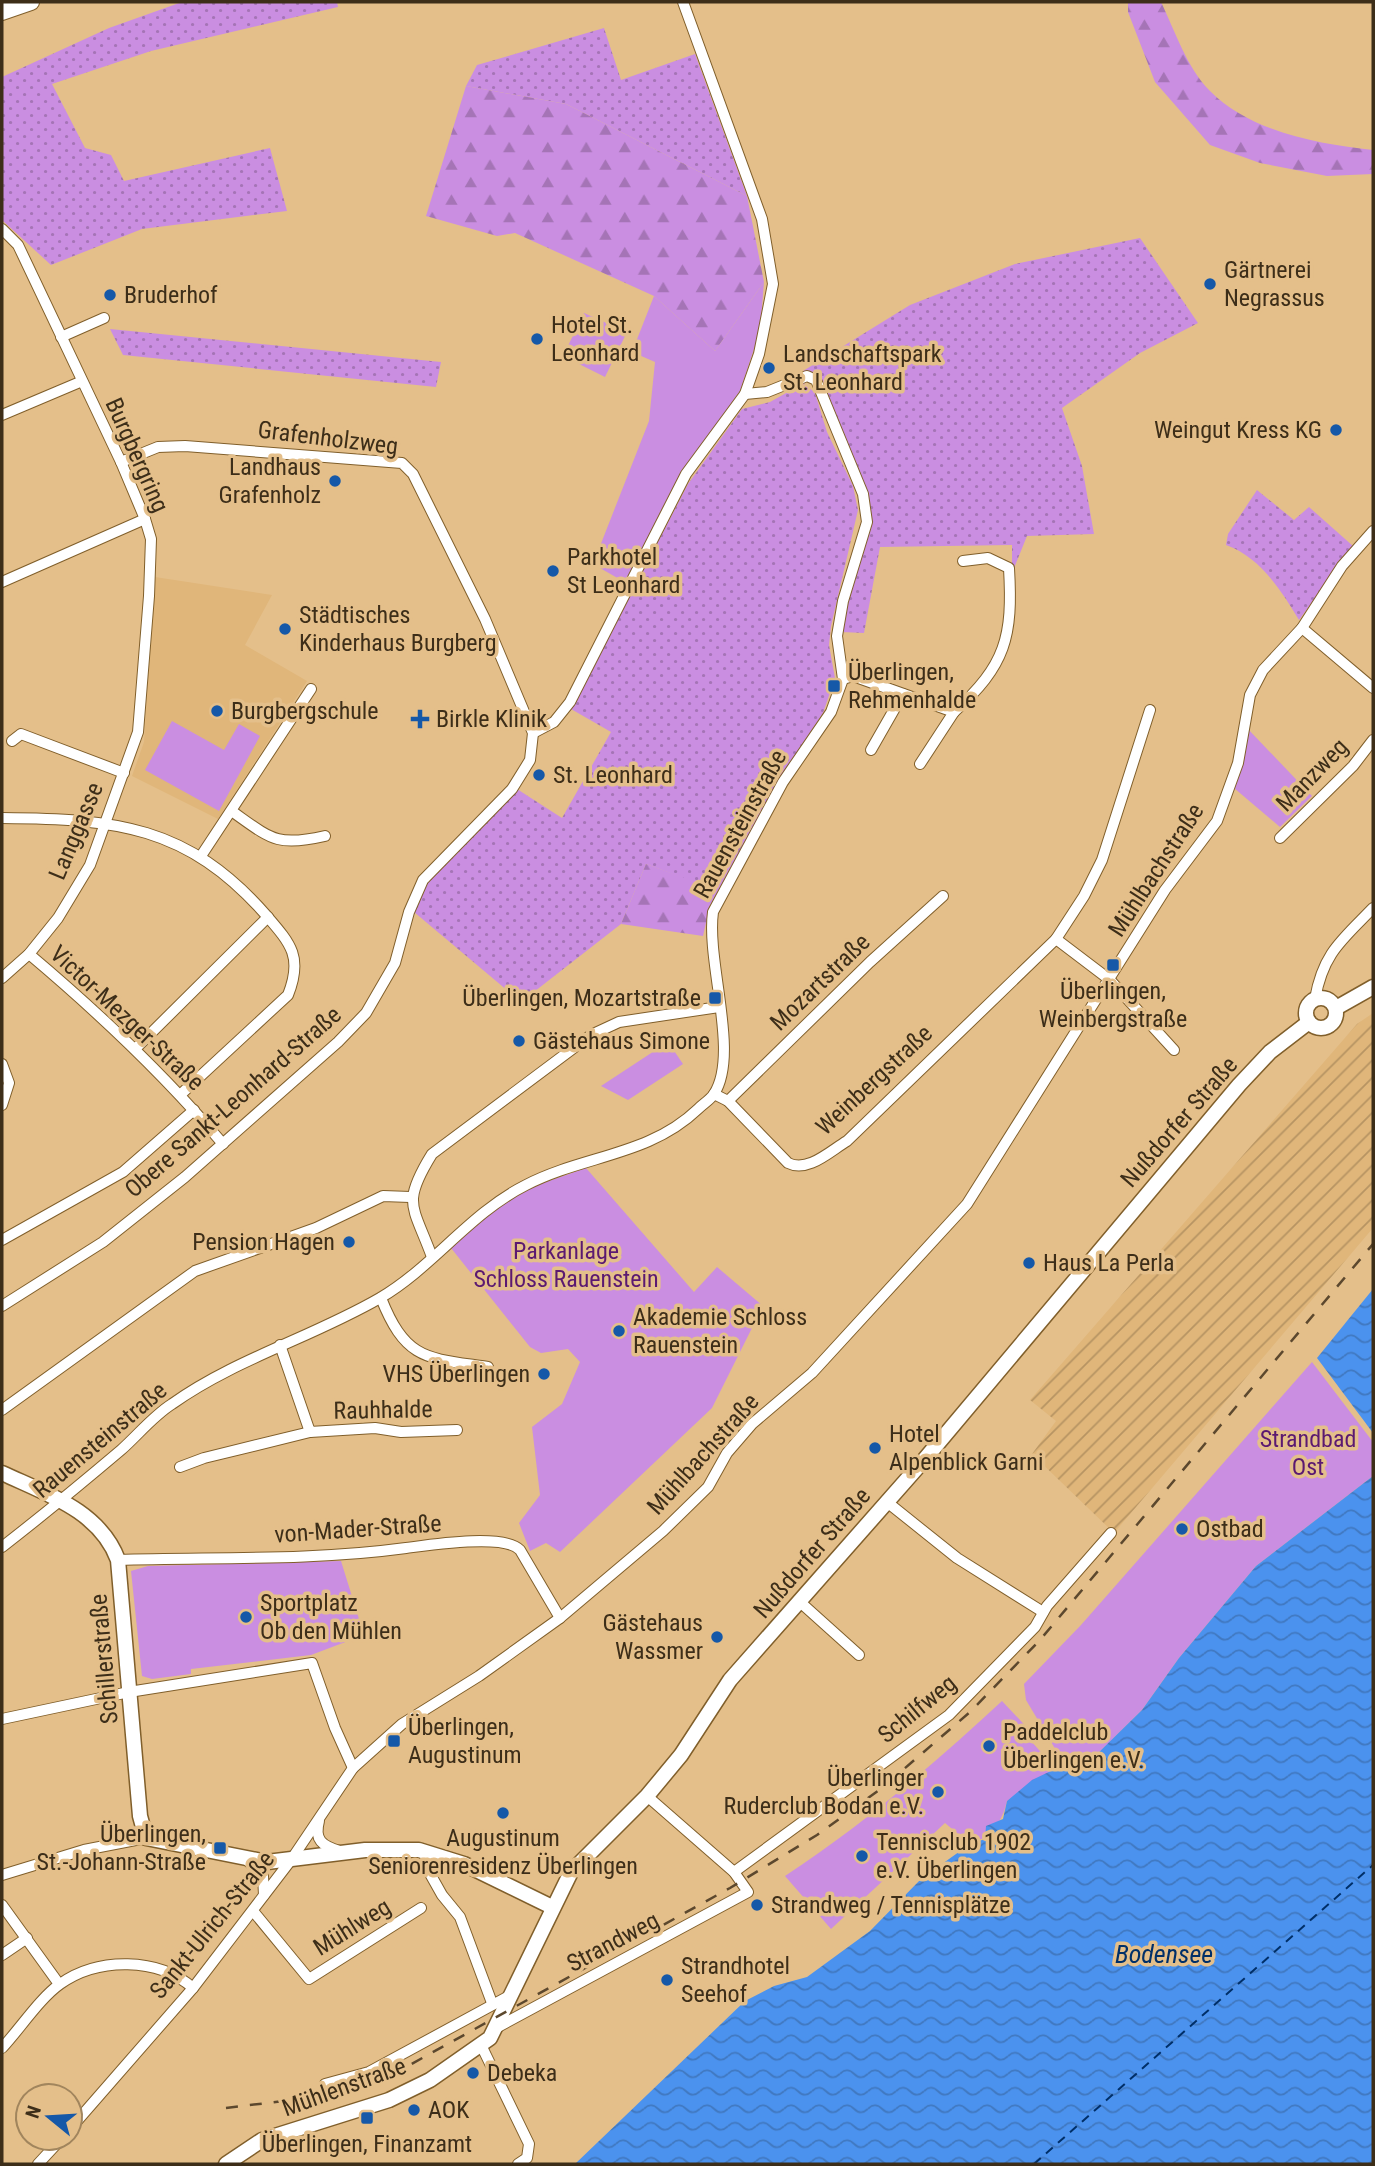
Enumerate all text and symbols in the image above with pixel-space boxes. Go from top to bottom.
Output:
place label: Gärtnerei Negrassus [1224,256,1325,312]
marker: Gärtnerei Negrassus [1202,276,1218,292]
place label: Bruderhof [124,281,218,309]
marker: Bruderhof [102,287,118,303]
place label: Hotel St. Leonhard [551,311,639,367]
marker: Hotel St. Leonhard [529,331,545,347]
place label: Landschaftspark St. Leonhard [783,340,942,396]
marker: Landschaftspark St. Leonhard [761,360,777,376]
street label: Burgbergring [99,394,175,516]
street label: Grafenholzweg [256,416,400,460]
place label: Weingut Kress KG [1154,416,1322,444]
marker: Weingut Kress KG [1328,422,1344,438]
place label: Landhaus Grafenholz [219,453,321,509]
marker: Landhaus Grafenholz [327,473,343,489]
place label: Parkhotel St Leonhard [567,543,680,599]
marker: Parkhotel St Leonhard [545,563,561,579]
place label: Städtisches Kinderhaus Burgberg [299,601,496,657]
marker: Städtisches Kinderhaus Burgberg [277,621,293,637]
place label: Überlingen, Rehmenhalde [848,658,976,714]
marker: Überlingen, Rehmenhalde [826,678,842,694]
place label: Burgbergschule [231,697,379,725]
marker: Burgbergschule [209,703,225,719]
place label: Birkle Klinik [436,705,547,733]
marker: Birkle Klinik [410,709,430,729]
street label: Manzweg [1271,733,1353,817]
street label: Rauensteinstraße [688,745,792,903]
place label: St. Leonhard [553,761,673,789]
marker: St. Leonhard [531,767,547,783]
street label: Langgasse [43,778,109,884]
street label: Mühlbachstraße [1103,798,1209,942]
street label: Mozartstraße [765,928,875,1036]
street label: Victor-Mezger-Straße [44,940,210,1096]
marker: Überlingen, Weinbergstraße [1105,957,1121,973]
place label: Überlingen, Weinbergstraße [1039,977,1187,1033]
place label: Überlingen, Mozartstraße [462,984,701,1012]
marker: Überlingen, Mozartstraße [707,990,723,1006]
street label: Obere Sankt-Leonhard-Straße [119,1001,347,1203]
street label: Weinbergstraße [810,1019,938,1141]
place label: Gästehaus Simone [533,1027,710,1055]
marker: Gästehaus Simone [511,1033,527,1049]
street label: Nußdorfer Straße [1115,1051,1243,1193]
place label: Pension Hagen [192,1228,335,1256]
marker: Pension Hagen [341,1234,357,1250]
park label: Parkanlage Schloss Rauenstein [473,1237,659,1293]
place label: Haus La Perla [1043,1249,1175,1277]
marker: Haus La Perla [1021,1255,1037,1271]
place label: Akademie Schloss Rauenstein [633,1303,807,1359]
marker: Akademie Schloss Rauenstein [611,1323,627,1339]
place label: VHS Überlingen [382,1360,530,1388]
marker: VHS Überlingen [536,1366,552,1382]
street label: Rauensteinstraße [28,1376,172,1504]
street label: Mühlbachstraße [641,1388,765,1520]
street label: Rauhhalde [333,1395,433,1425]
place label: Hotel Alpenblick Garni [889,1420,1043,1476]
park label: Strandbad Ost [1260,1425,1356,1481]
marker: Hotel Alpenblick Garni [867,1440,883,1456]
street label: Nußdorfer Straße [748,1482,876,1624]
street label: von-Mader-Straße [274,1509,442,1549]
place label: Ostbad [1196,1515,1264,1543]
marker: Ostbad [1174,1521,1190,1537]
place label: Sportplatz Ob den Mühlen [260,1589,402,1645]
street label: Schillerstraße [84,1593,124,1725]
marker: Sportplatz Ob den Mühlen [238,1609,254,1625]
place label: Gästehaus Wassmer [602,1609,703,1665]
marker: Gästehaus Wassmer [709,1629,725,1645]
street label: Schilfweg [872,1669,962,1749]
place label: Überlingen, Augustinum [408,1713,522,1769]
place label: Paddelclub Überlingen e.V. [1003,1718,1144,1774]
marker: Überlingen, Augustinum [386,1733,402,1749]
marker: Paddelclub Überlingen e.V. [981,1738,997,1754]
place label: Überlinger Ruderclub Bodan e.V. [723,1764,924,1820]
marker: Überlinger Ruderclub Bodan e.V. [930,1784,946,1800]
marker: Augustinum Seniorenresidenz Überlingen [495,1805,511,1821]
place label: Überlingen, St.-Johann-Straße [37,1820,206,1876]
place label: Augustinum Seniorenresidenz Überlingen [368,1824,638,1880]
place label: Tennisclub 1902 e.V. Überlingen [876,1828,1031,1884]
marker: Überlingen, St.-Johann-Straße [212,1840,228,1856]
street label: Sankt-Ulrich-Straße [144,1846,280,2004]
marker: Tennisclub 1902 e.V. Überlingen [854,1848,870,1864]
place label: Strandweg / Tennisplätze [771,1891,1010,1919]
street label: Mühlweg [308,1892,396,1962]
marker: Strandweg / Tennisplätze [749,1897,765,1913]
street label: Strandweg [562,1906,664,1978]
water label: Bodensee [1115,1939,1213,1969]
place label: Strandhotel Seehof [681,1952,790,2008]
marker: Strandhotel Seehof [659,1972,675,1988]
street label: Mühlenstraße [278,2052,410,2122]
place label: Debeka [487,2059,557,2087]
marker: Debeka [465,2065,481,2081]
north arrow [14,2082,84,2152]
place label: AOK [428,2096,469,2124]
marker: AOK [406,2102,422,2118]
text: N [21,2103,46,2121]
marker: Überlingen, Finanzamt [359,2110,375,2126]
place label: Überlingen, Finanzamt [262,2130,472,2158]

